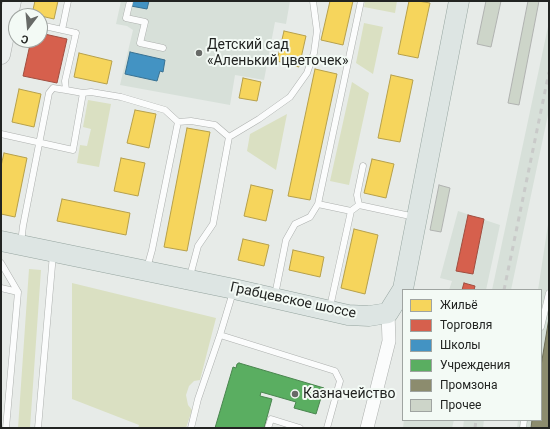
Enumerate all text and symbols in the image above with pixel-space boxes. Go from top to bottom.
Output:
north arrow [8,8,48,48]
text: С [20,32,30,46]
place label: Детский сад «Аленький цветочек» [207,37,348,70]
marker: Детский сад «Аленький цветочек» [194,48,204,58]
street label: Грабцевское шоссе [229,279,357,323]
legend [402,289,542,421]
text: Жильё [440,298,478,312]
text: Торговля [440,318,492,332]
text: Школы [440,338,481,352]
text: Учреждения [440,358,510,372]
text: Промзона [440,378,497,392]
place label: Казначейство [303,386,396,402]
marker: Казначейство [290,389,300,399]
text: Прочее [440,398,481,412]

